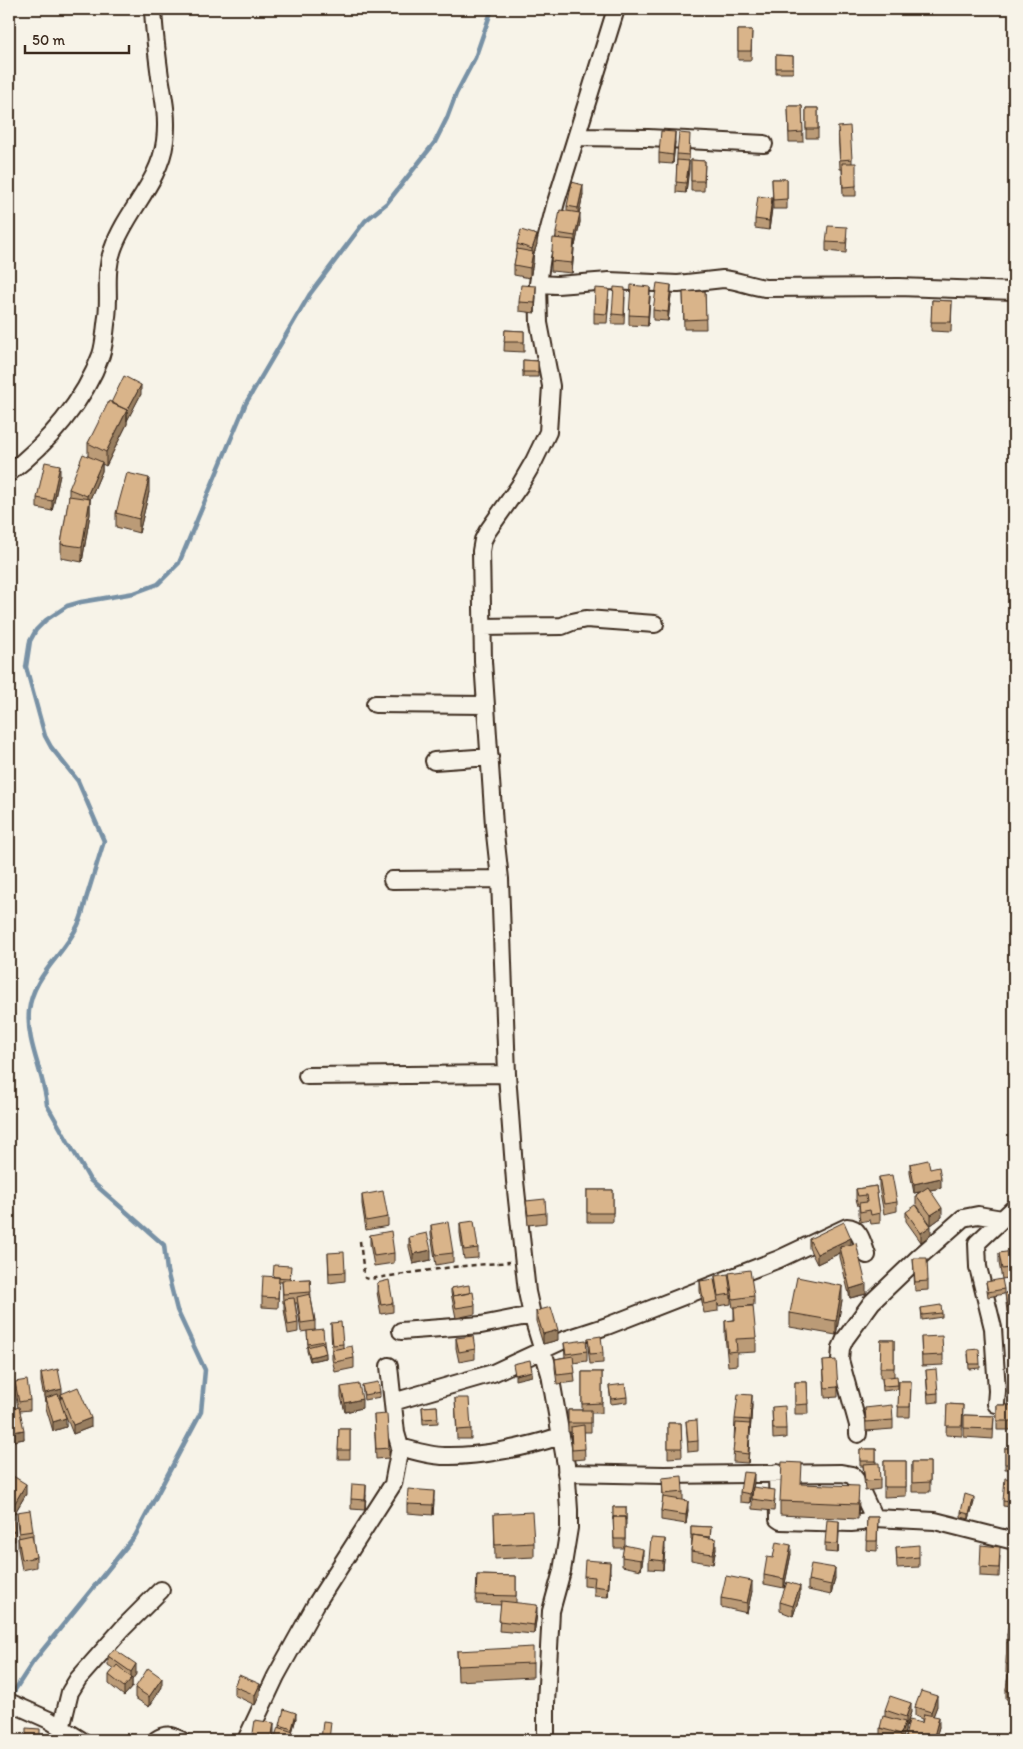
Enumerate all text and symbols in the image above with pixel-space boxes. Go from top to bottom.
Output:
scale bar [25,22,129,54]
text: 50 m [32,31,65,49]

